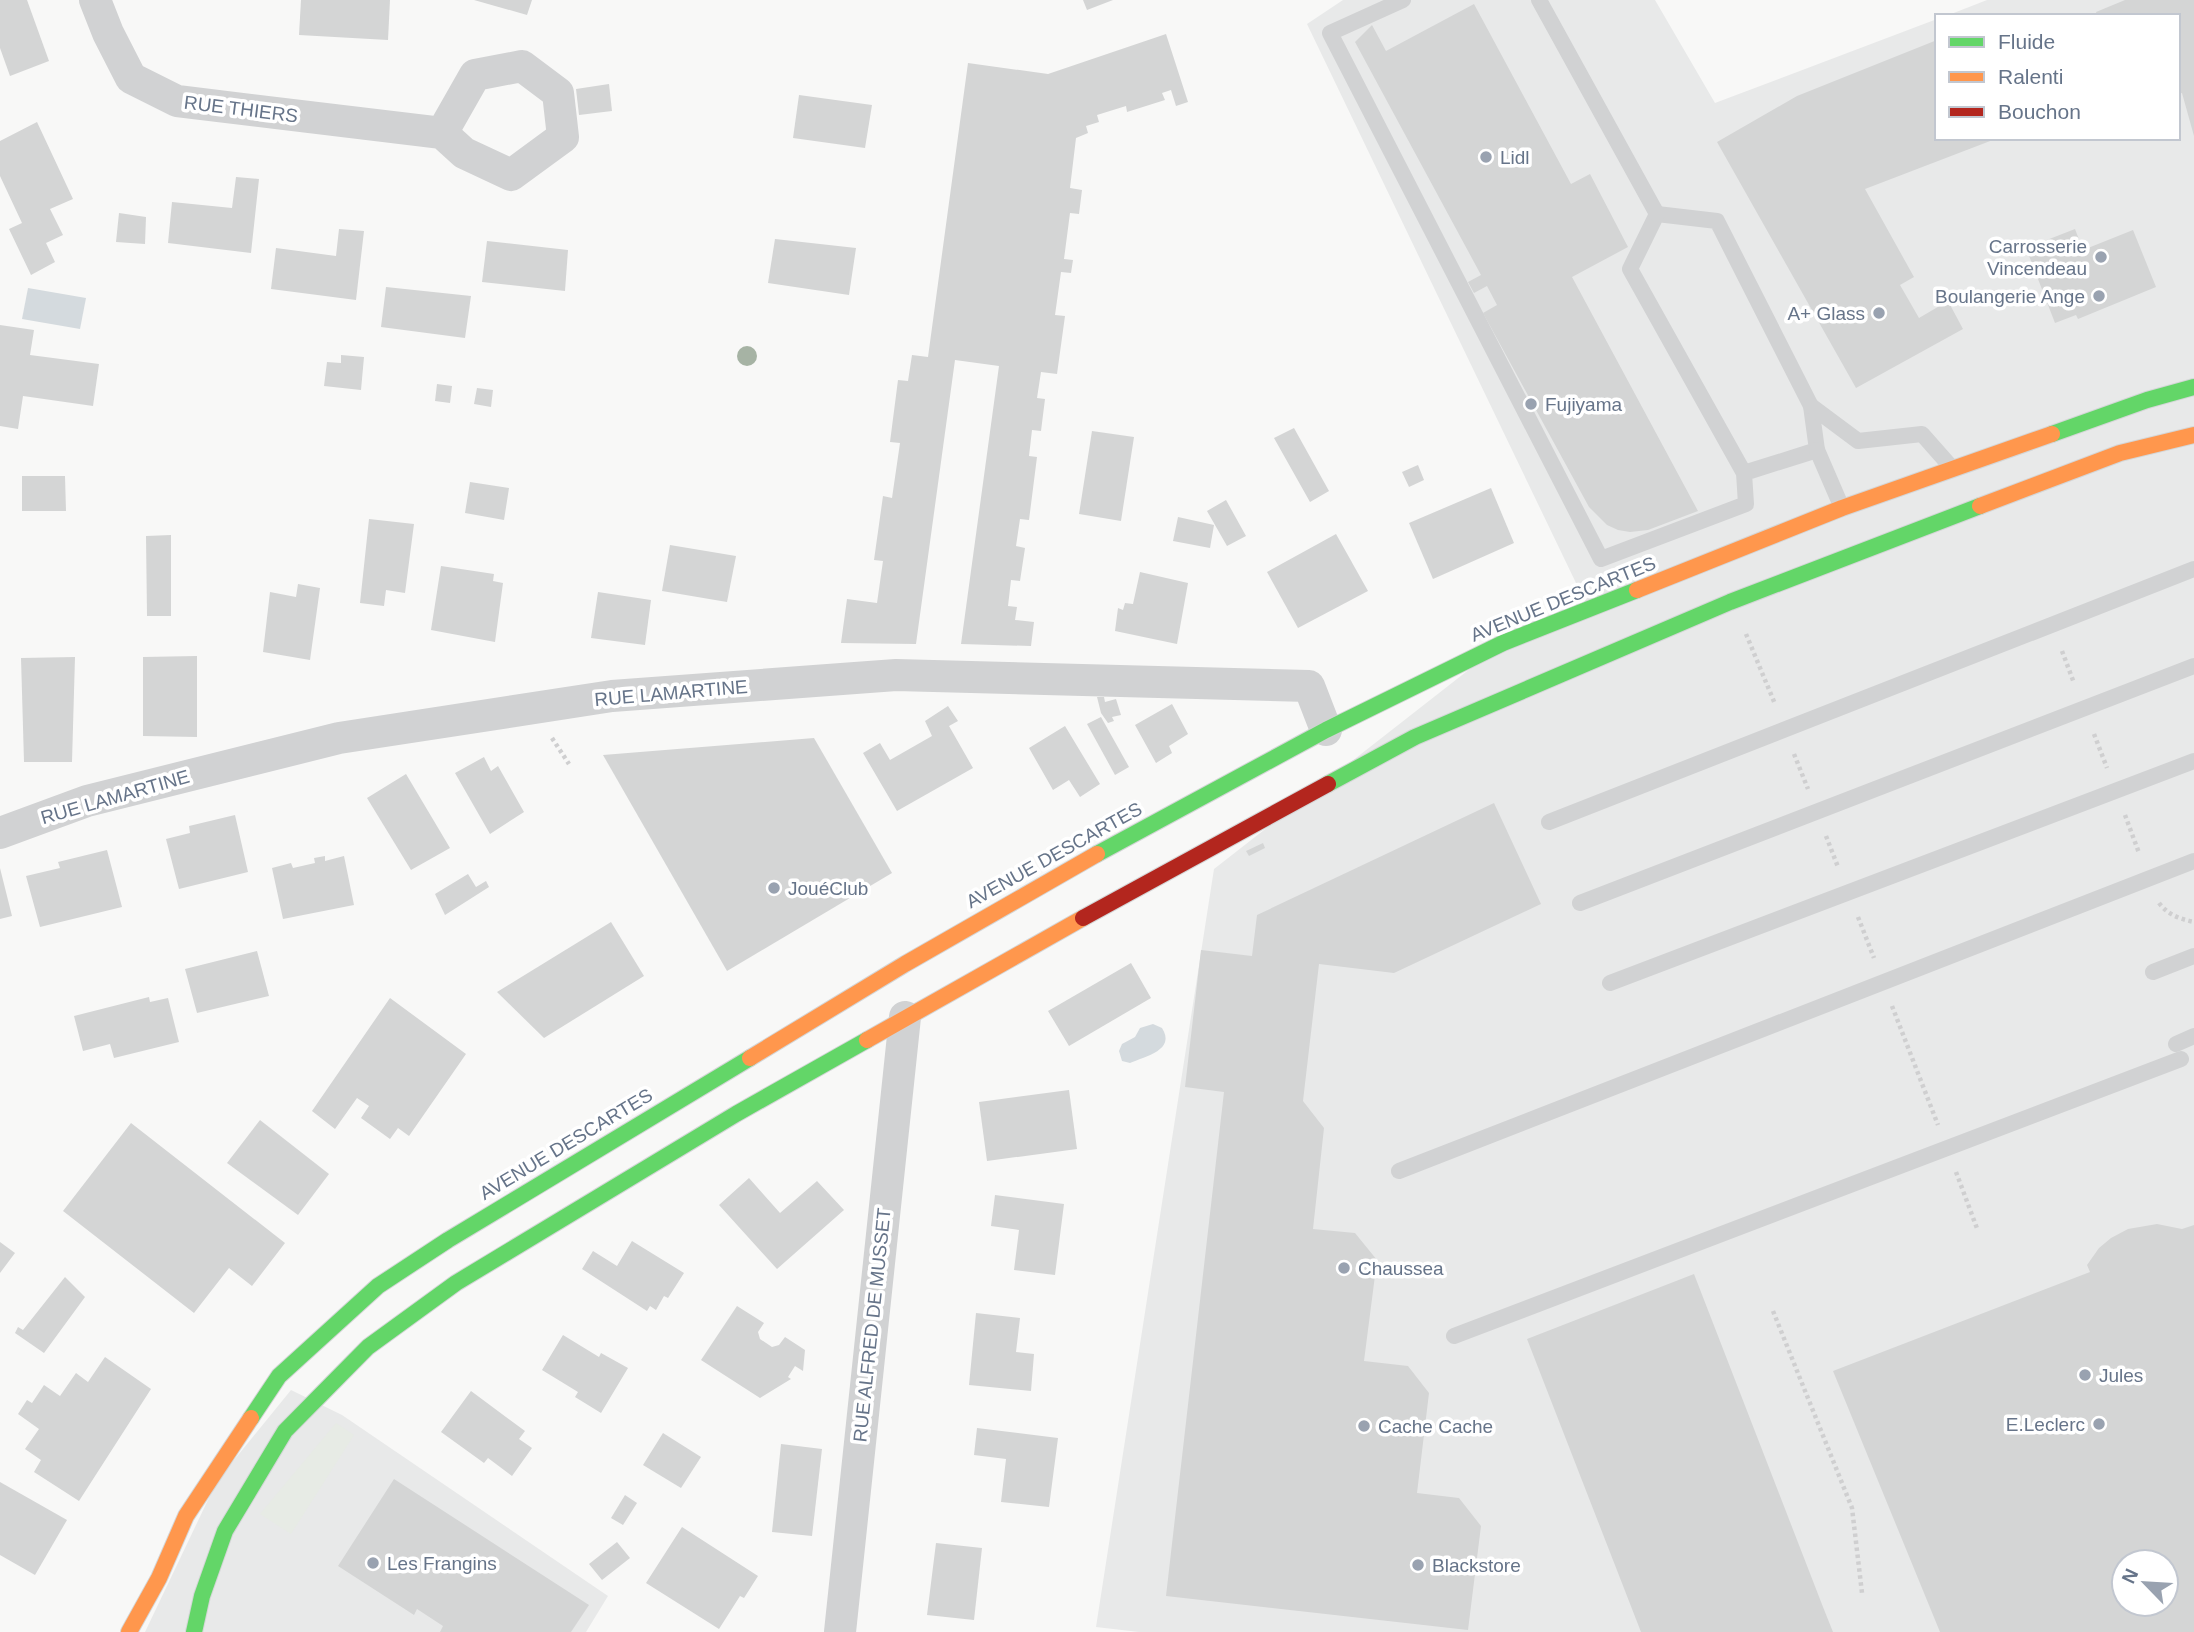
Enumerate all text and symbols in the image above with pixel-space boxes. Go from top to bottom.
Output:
legend [1935,14,2180,140]
text: Fluide [1998,30,2055,53]
text: Ralenti [1998,65,2063,88]
street label: RUE THIERS [183,92,299,126]
text: Bouchon [1998,100,2081,123]
place label: Lidl [1500,147,1530,168]
marker: Lidl [1478,149,1494,165]
place label: Carrosserie Vincendeau [1987,236,2087,279]
marker: Carrosserie Vincendeau [2093,249,2109,265]
place label: Boulangerie Ange [1935,286,2085,307]
marker: Boulangerie Ange [2091,288,2107,304]
place label: A+ Glass [1787,303,1865,324]
marker: A+ Glass [1871,305,1887,321]
place label: Fujiyama [1545,394,1623,415]
marker: Fujiyama [1523,396,1539,412]
street label: AVENUE DESCARTES [1467,552,1659,646]
street label: RUE LAMARTINE [593,676,749,710]
street label: RUE LAMARTINE [38,766,192,828]
street label: AVENUE DESCARTES [962,798,1146,912]
place label: JouéClub [788,878,868,899]
marker: JouéClub [766,880,782,896]
street label: AVENUE DESCARTES [476,1084,656,1204]
street label: RUE ALFRED DE MUSSET [849,1206,895,1443]
place label: Chaussea [1358,1258,1444,1279]
marker: Chaussea [1336,1260,1352,1276]
place label: Jules [2099,1365,2143,1386]
marker: Jules [2077,1367,2093,1383]
place label: E.Leclerc [2006,1414,2085,1435]
place label: Cache Cache [1378,1416,1493,1437]
marker: E.Leclerc [2091,1416,2107,1432]
marker: Cache Cache [1356,1418,1372,1434]
north arrow [2110,1548,2180,1618]
place label: Les Frangins [387,1553,497,1574]
marker: Les Frangins [365,1555,381,1571]
place label: Blackstore [1432,1555,1521,1576]
marker: Blackstore [1410,1557,1426,1573]
text: N [2118,1565,2142,1587]

